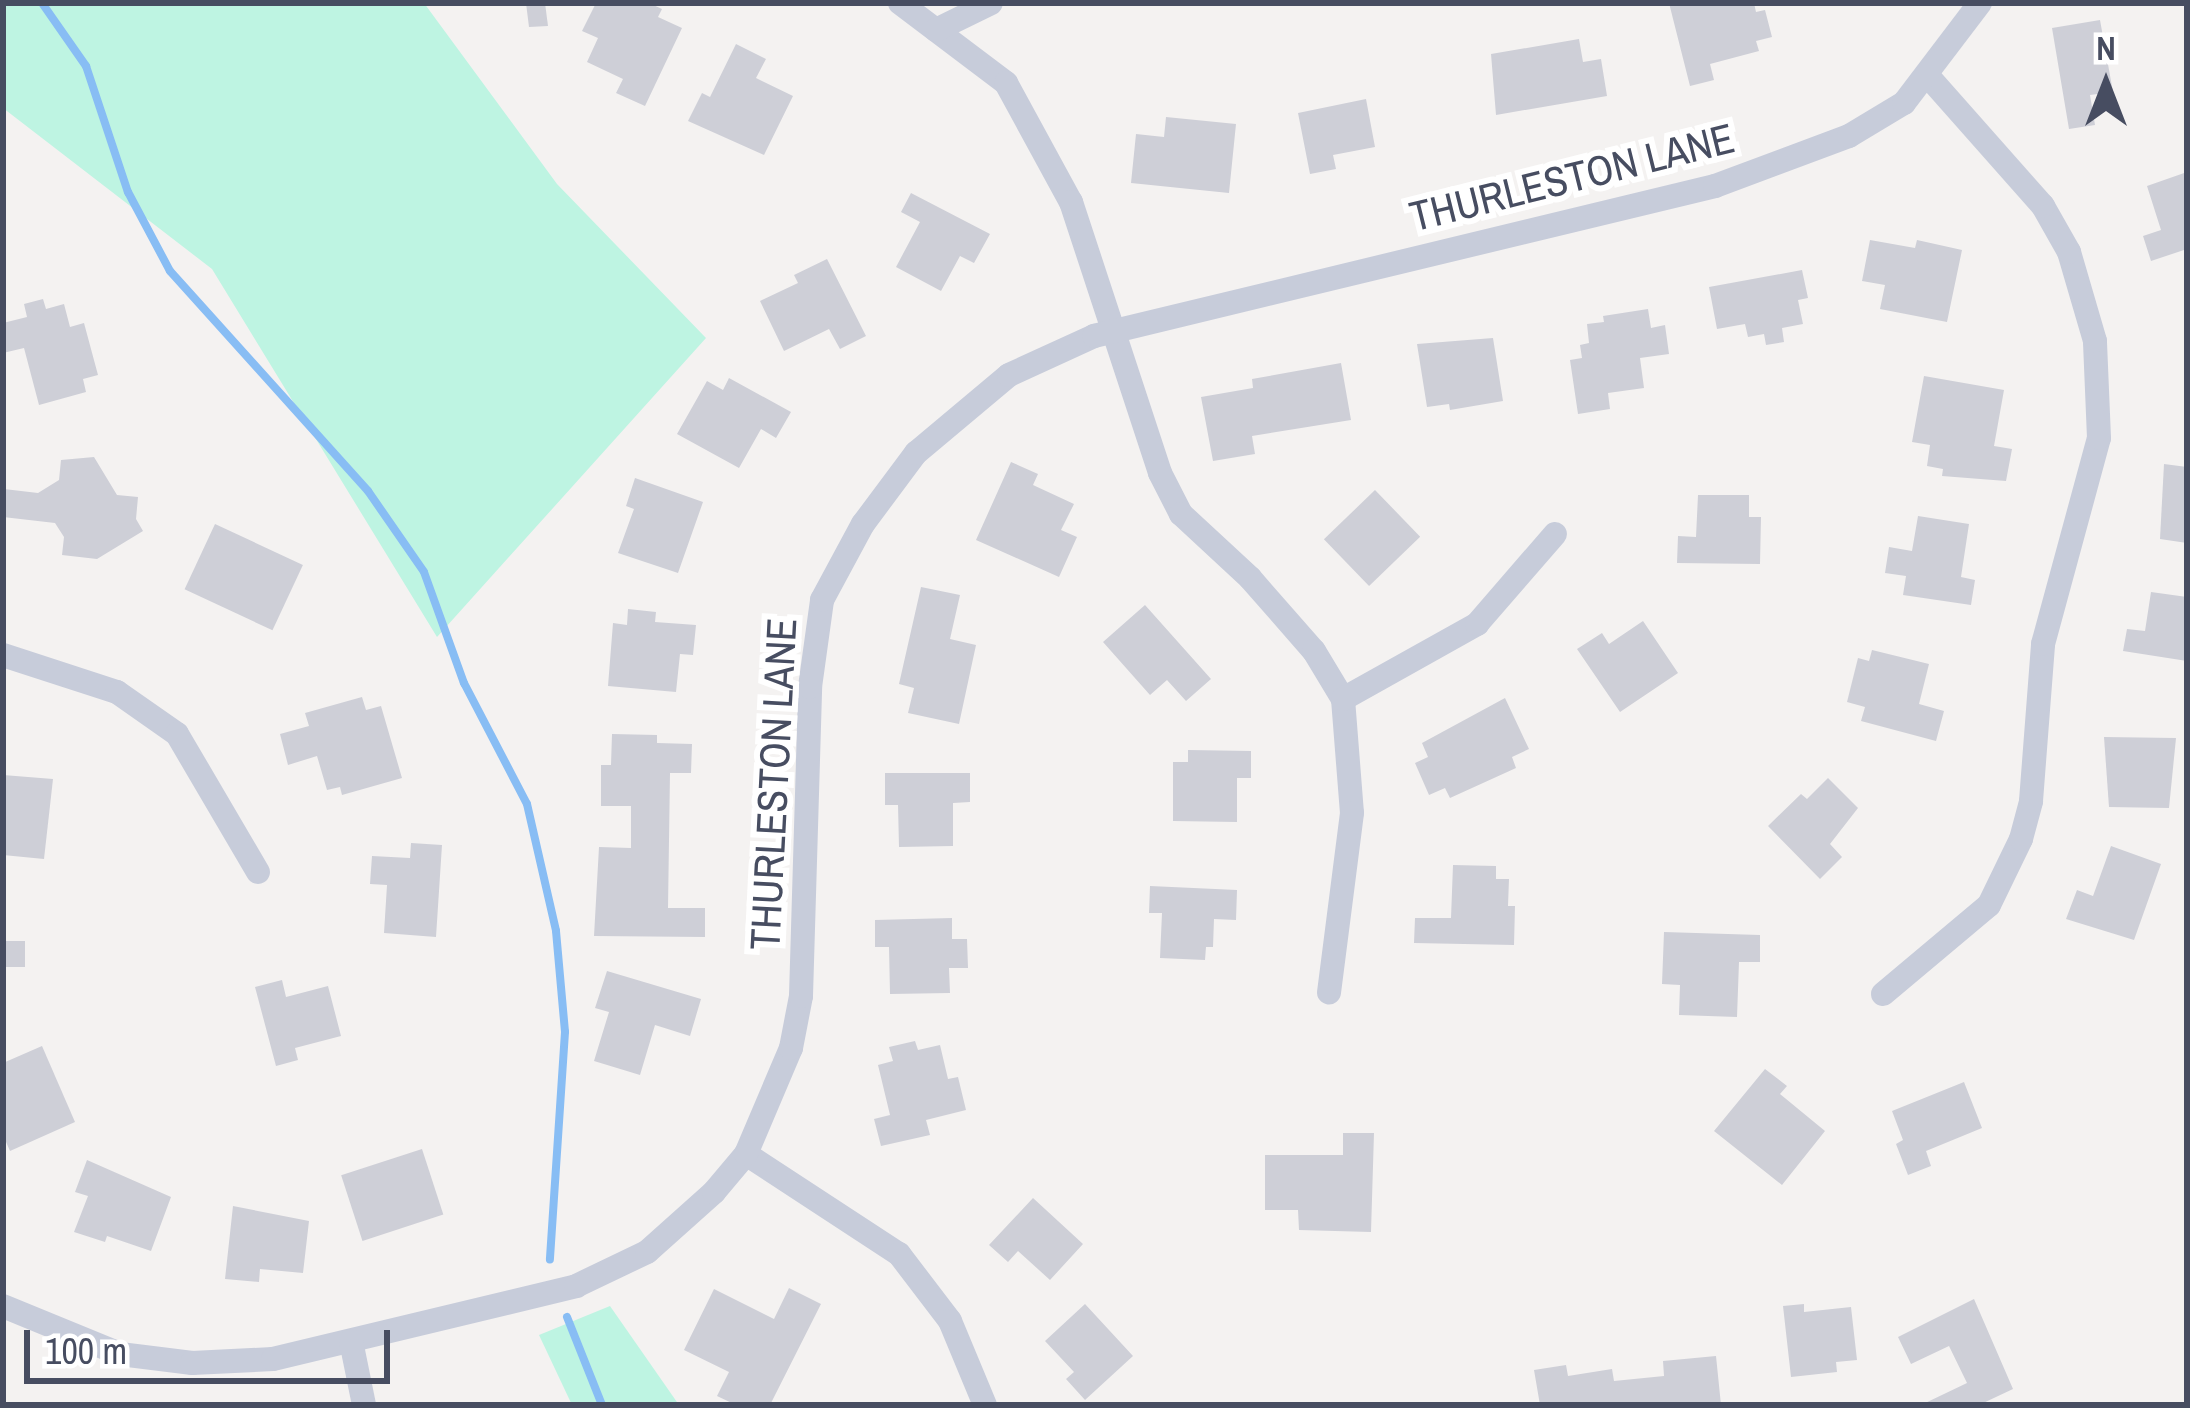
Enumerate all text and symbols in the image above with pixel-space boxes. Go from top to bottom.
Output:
north arrow [2046,24,2166,144]
text: N [2096,26,2116,70]
street label: THURLESTON LANE [1405,112,1739,242]
street label: THURLESTON LANE [739,617,807,951]
scale bar [30,1306,396,1380]
text: 100 m [45,1327,127,1375]

